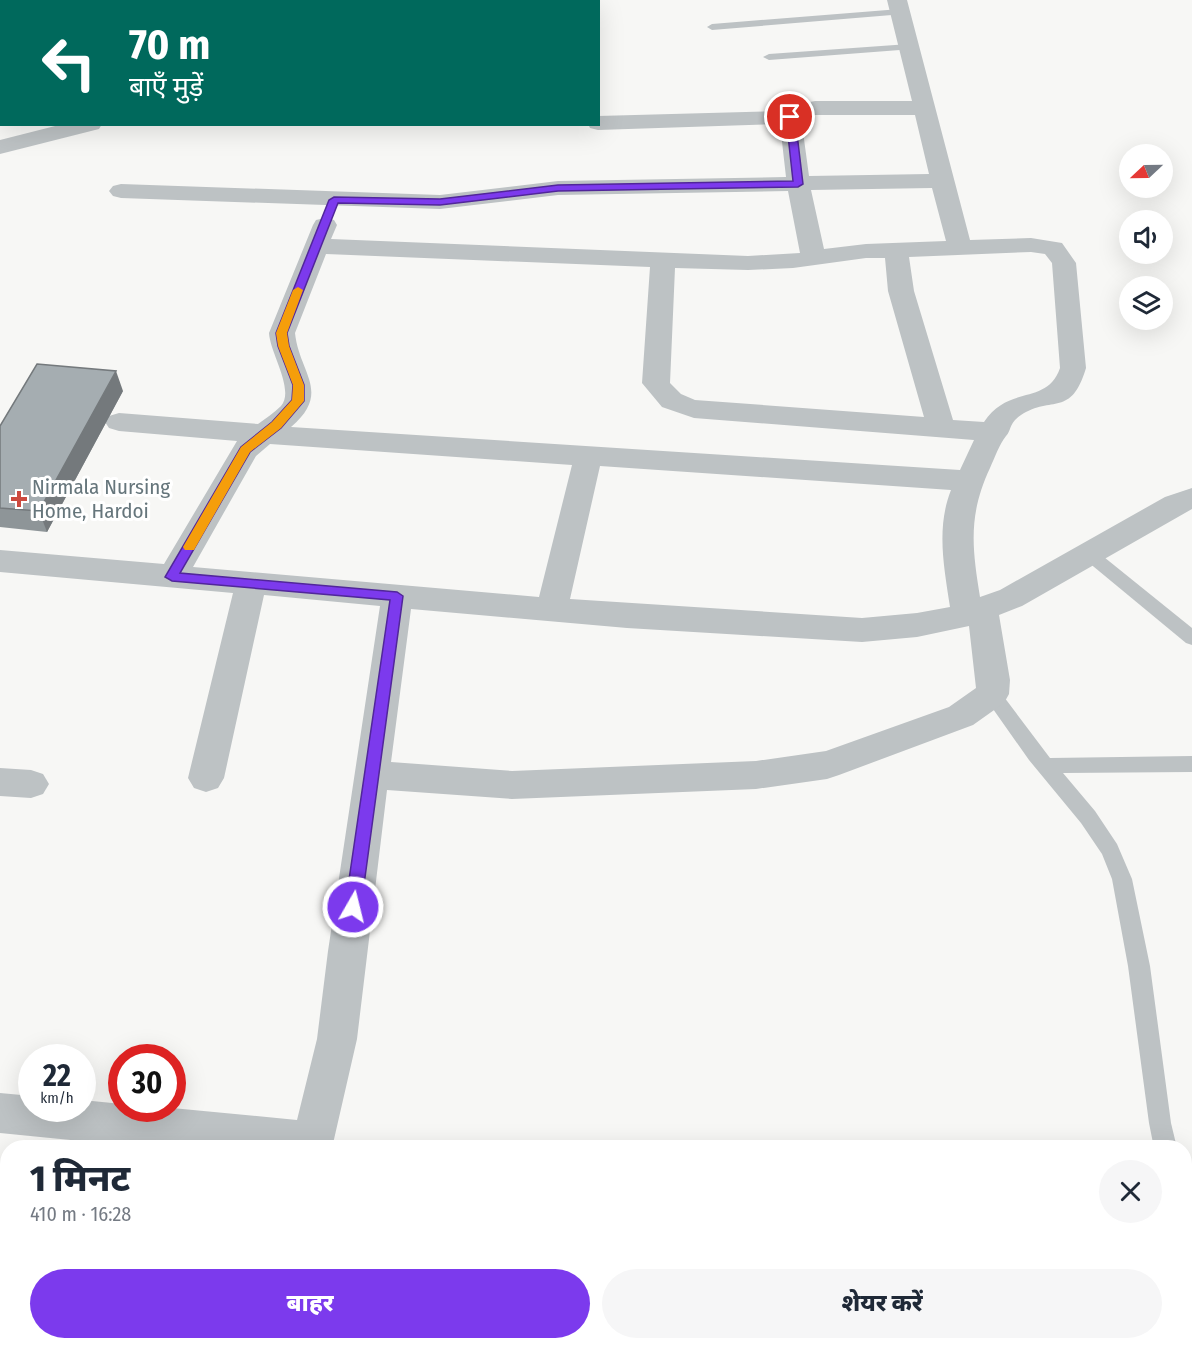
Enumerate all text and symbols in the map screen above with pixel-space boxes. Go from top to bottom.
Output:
text: 70 m [129,20,210,70]
icon: left [30,24,108,102]
text: बाएँ मुड़ें [129,71,203,103]
pin [764,91,815,142]
icon: arrive [773,100,806,133]
north arrow [1119,144,1173,198]
map controls [1119,144,1173,330]
button: sound [1119,210,1173,264]
button: layers [1119,276,1173,330]
place label: Nirmala Nursing Home, Hardoi [32,474,170,524]
marker: Nirmala Nursing Home, Hardoi [10,490,28,508]
position arrow [321,875,385,939]
speed limit sign: 30 [108,1044,186,1122]
text: 22 [43,1058,71,1094]
text: km/h [40,1089,74,1107]
text: 1 मिनट [30,1157,130,1201]
button: close [1099,1160,1162,1223]
text: 410 m · 16:28 [30,1202,131,1226]
button: बाहर [30,1269,590,1338]
button: शेयर करें [602,1269,1162,1338]

